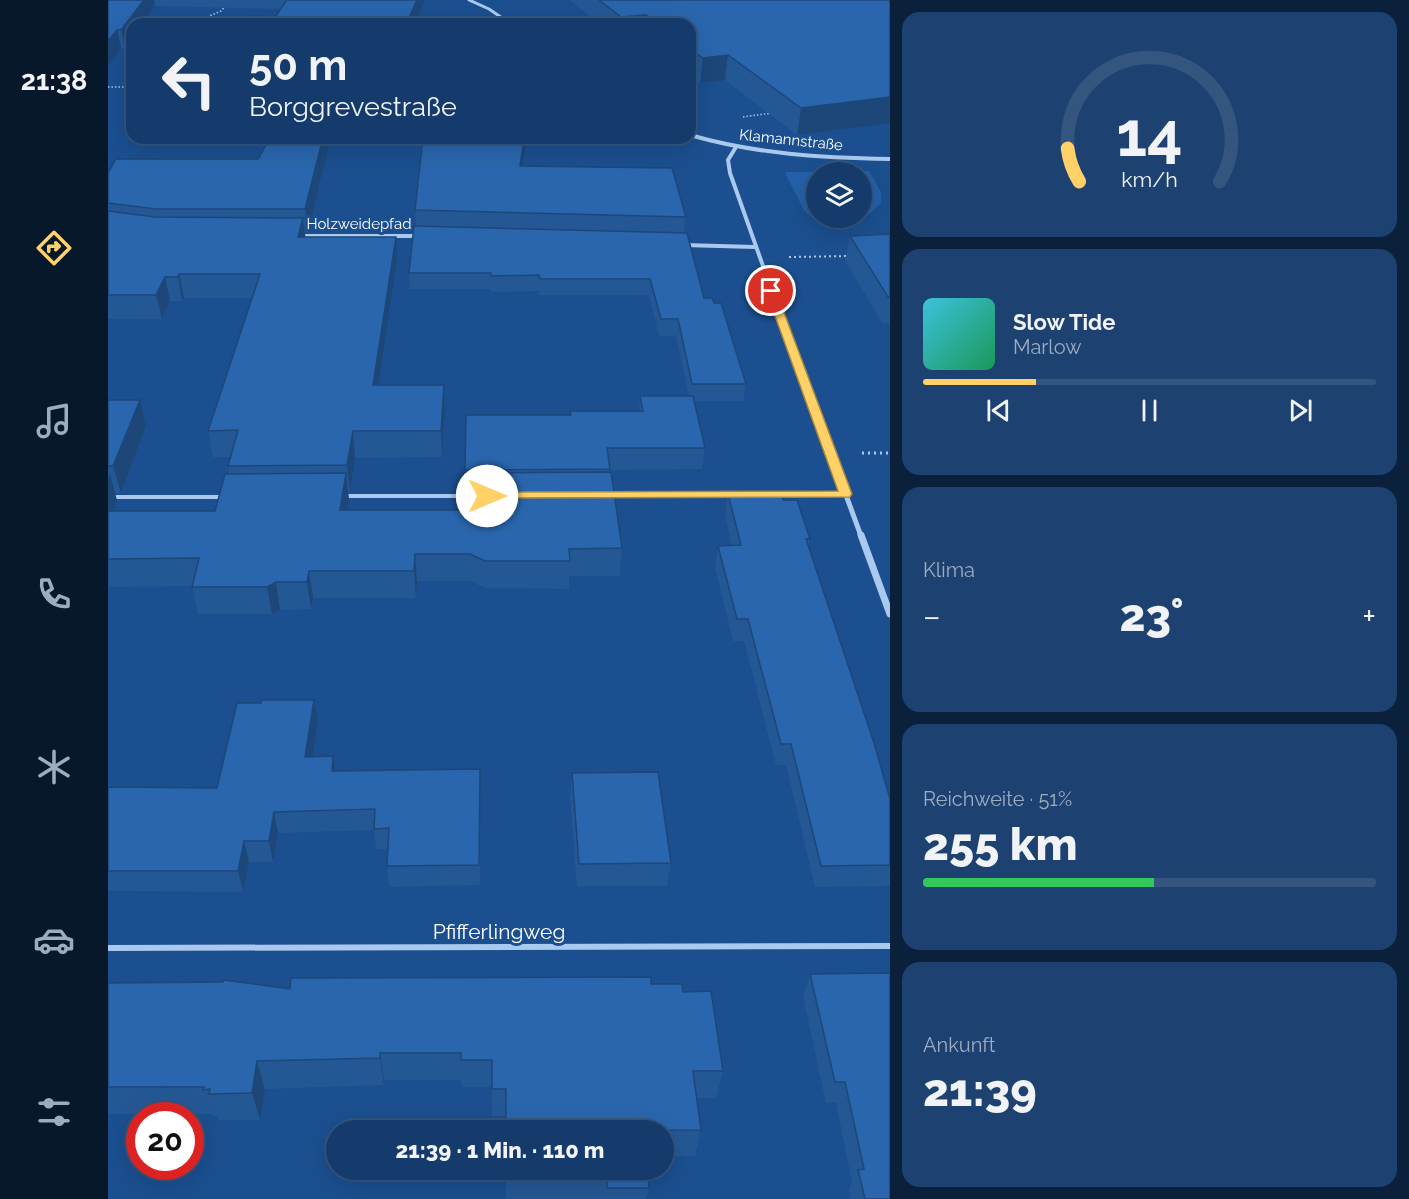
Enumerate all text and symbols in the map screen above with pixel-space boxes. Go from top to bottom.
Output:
text: 50 m [249,41,347,90]
icon: left [150,42,228,120]
text: 21:38 [21,65,87,96]
text: Borggrevestraße [249,91,457,122]
text: 14 [1116,97,1183,171]
street label: Klamannstraße [738,126,844,154]
map controls [806,162,872,228]
button: layers [806,162,872,228]
text: km/h [1121,167,1178,192]
street label: Holzweidepfad [306,215,412,233]
icon: directions [33,227,75,269]
pin [745,265,796,316]
icon: arrive [754,274,787,307]
text: Slow Tide [1013,309,1115,335]
text: Marlow [1013,335,1082,359]
icon: previous [982,394,1015,427]
icon: pause [1133,394,1166,427]
icon: next [1284,394,1317,427]
icon: music [33,400,75,442]
position arrow [455,464,519,528]
text: Klima [923,558,975,582]
icon: phone [33,573,75,615]
text: 23° [1119,589,1184,642]
text: − [923,597,941,636]
text: + [1362,597,1376,636]
icon: climate [33,746,75,788]
text: Reichweite · 51% [923,787,1072,811]
text: 255 km [923,818,1078,871]
icon: car [33,919,75,961]
street label: Pfifferlingweg [433,919,565,944]
text: Ankunft [923,1033,996,1057]
text: 21:39 [923,1064,1037,1117]
icon: filters [33,1091,75,1133]
speed limit sign: 20 [126,1102,204,1180]
text: 21:39 · 1 Min. · 110 m [396,1137,604,1163]

